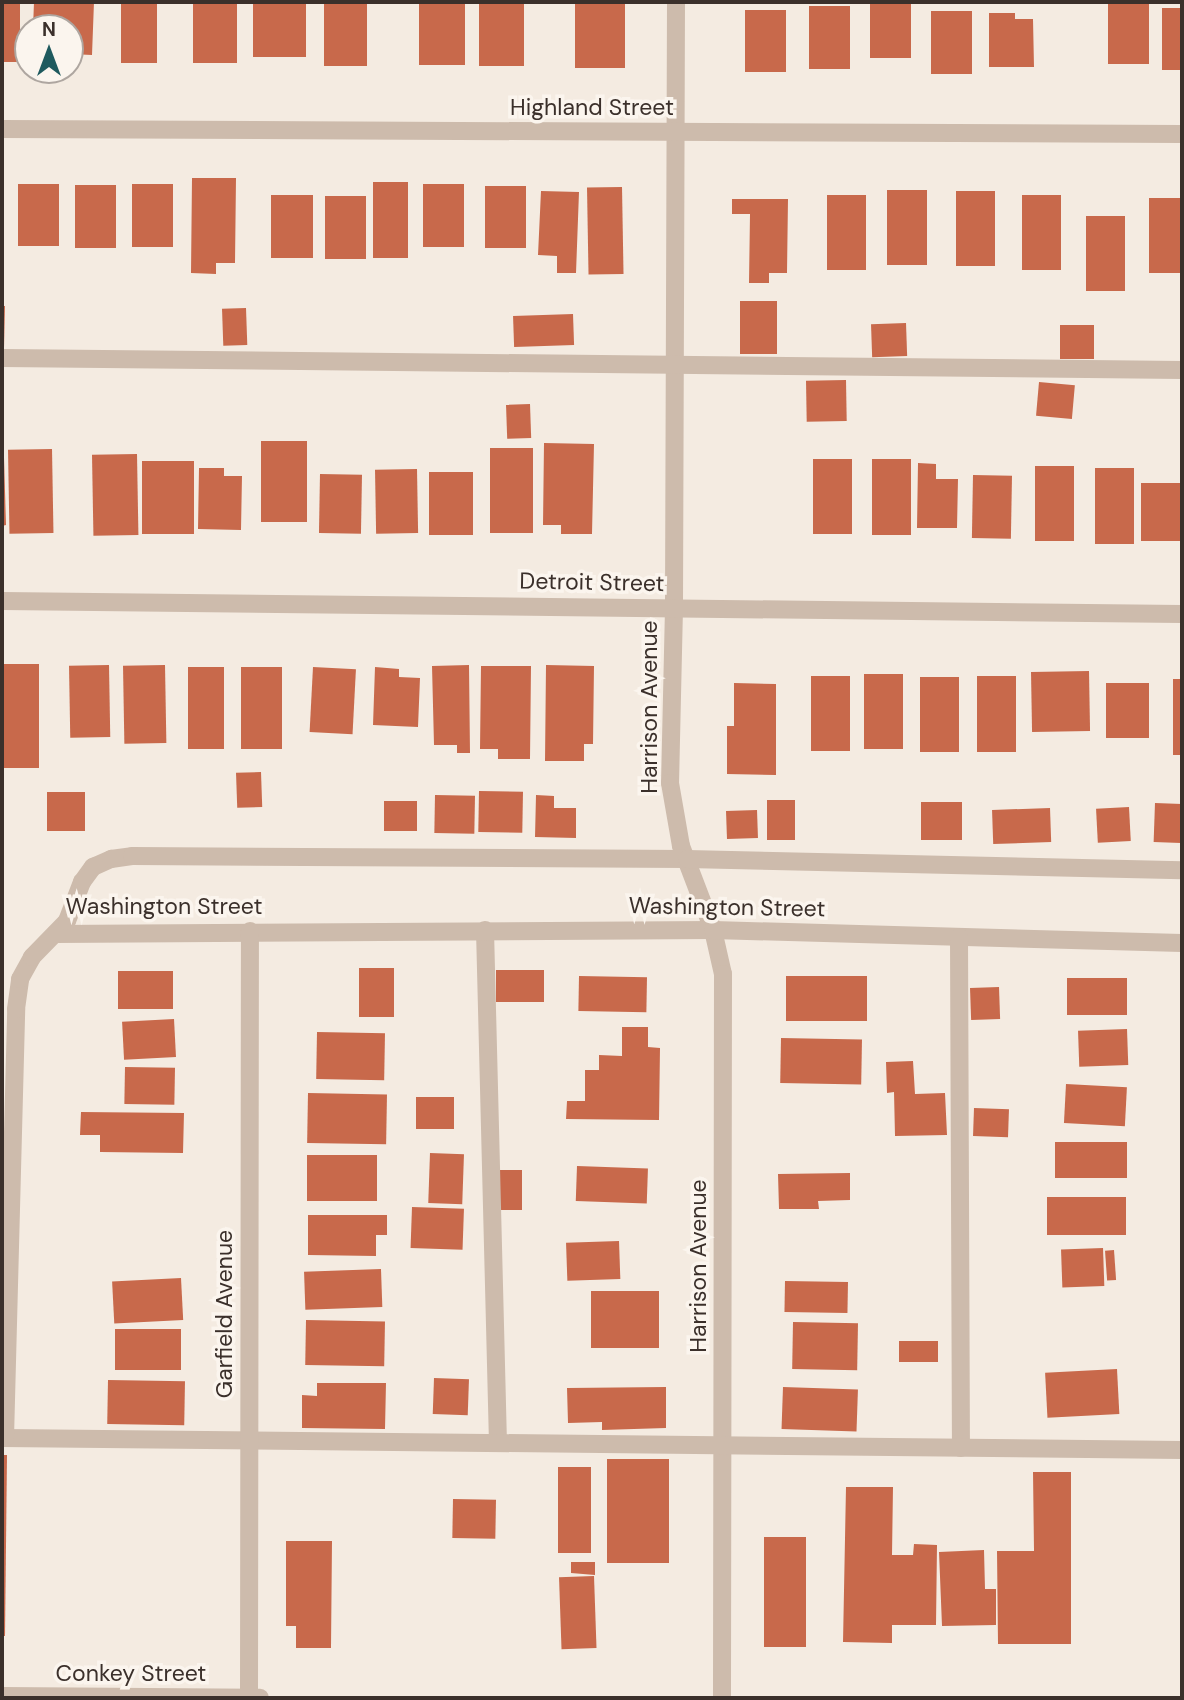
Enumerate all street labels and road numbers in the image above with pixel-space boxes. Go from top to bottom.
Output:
street label: Highland Street [510,93,674,121]
street label: Detroit Street [519,567,665,597]
street label: Harrison Avenue [635,620,663,794]
street label: Washington Street [628,891,826,923]
street label: Washington Street [66,892,262,920]
street label: Harrison Avenue [684,1179,712,1353]
street label: Garfield Avenue [210,1230,238,1398]
street label: Conkey Street [56,1659,206,1687]

